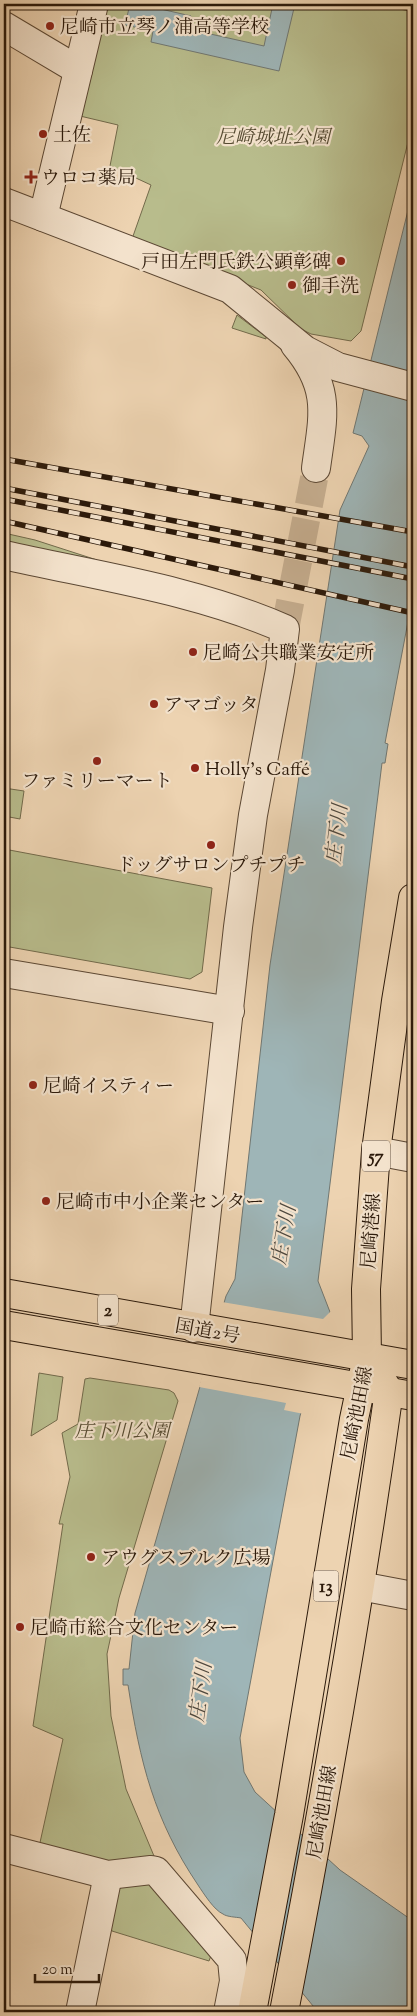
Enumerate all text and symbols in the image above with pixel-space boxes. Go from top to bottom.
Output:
place label: 尼崎市立琴ノ浦高等学校 [60,15,269,42]
marker: 尼崎市立琴ノ浦高等学校 [44,20,56,32]
place label: 土佐 [53,123,91,150]
park label: 尼崎城址公園 [216,125,333,152]
marker: 土佐 [37,128,49,140]
place label: ウロコ薬局 [41,166,136,193]
marker: ウロコ薬局 [25,171,37,183]
place label: 戸田左門氏鉄公顕彰碑 [141,250,331,277]
marker: 戸田左門氏鉄公顕彰碑 [335,255,347,267]
place label: 御手洗 [302,274,359,301]
marker: 御手洗 [286,279,298,291]
place label: 尼崎公共職業安定所 [203,641,374,668]
marker: 尼崎公共職業安定所 [187,646,199,658]
place label: アマゴッタ [164,693,259,720]
marker: アマゴッタ [148,698,160,710]
marker: ファミリーマート [91,755,103,767]
place label: Holly's Caffé [205,757,310,784]
marker: Holly's Caffé [189,762,201,774]
place label: ファミリーマート [21,769,173,796]
water label: 庄下川 [320,801,357,866]
marker: ドッグサロンプチプチ [205,839,217,851]
place label: ドッグサロンプチプチ [116,853,306,880]
place label: 尼崎イスティー [43,1074,174,1101]
marker: 尼崎イスティー [27,1079,39,1091]
road number: 57 [362,1140,390,1172]
place label: 尼崎市中小企業センター [56,1190,264,1217]
street label: 尼崎港線 [356,1192,389,1270]
marker: 尼崎市中小企業センター [40,1195,52,1207]
water label: 庄下川 [266,1201,305,1267]
road number: 2 [98,1294,118,1326]
street label: 国道2号 [173,1313,242,1351]
street label: 尼崎池田線 [336,1364,381,1463]
park label: 庄下川公園 [74,1419,172,1446]
place label: アウグスブルク広場 [101,1546,271,1573]
marker: アウグスブルク広場 [85,1551,97,1563]
road number: 13 [314,1570,338,1602]
place label: 尼崎市総合文化センター [30,1616,238,1643]
marker: 尼崎市総合文化センター [14,1621,26,1633]
water label: 庄下川 [184,1659,221,1724]
street label: 尼崎池田線 [302,1763,345,1862]
scale bar [35,1951,99,1983]
text: 20 m [42,1960,73,1981]

